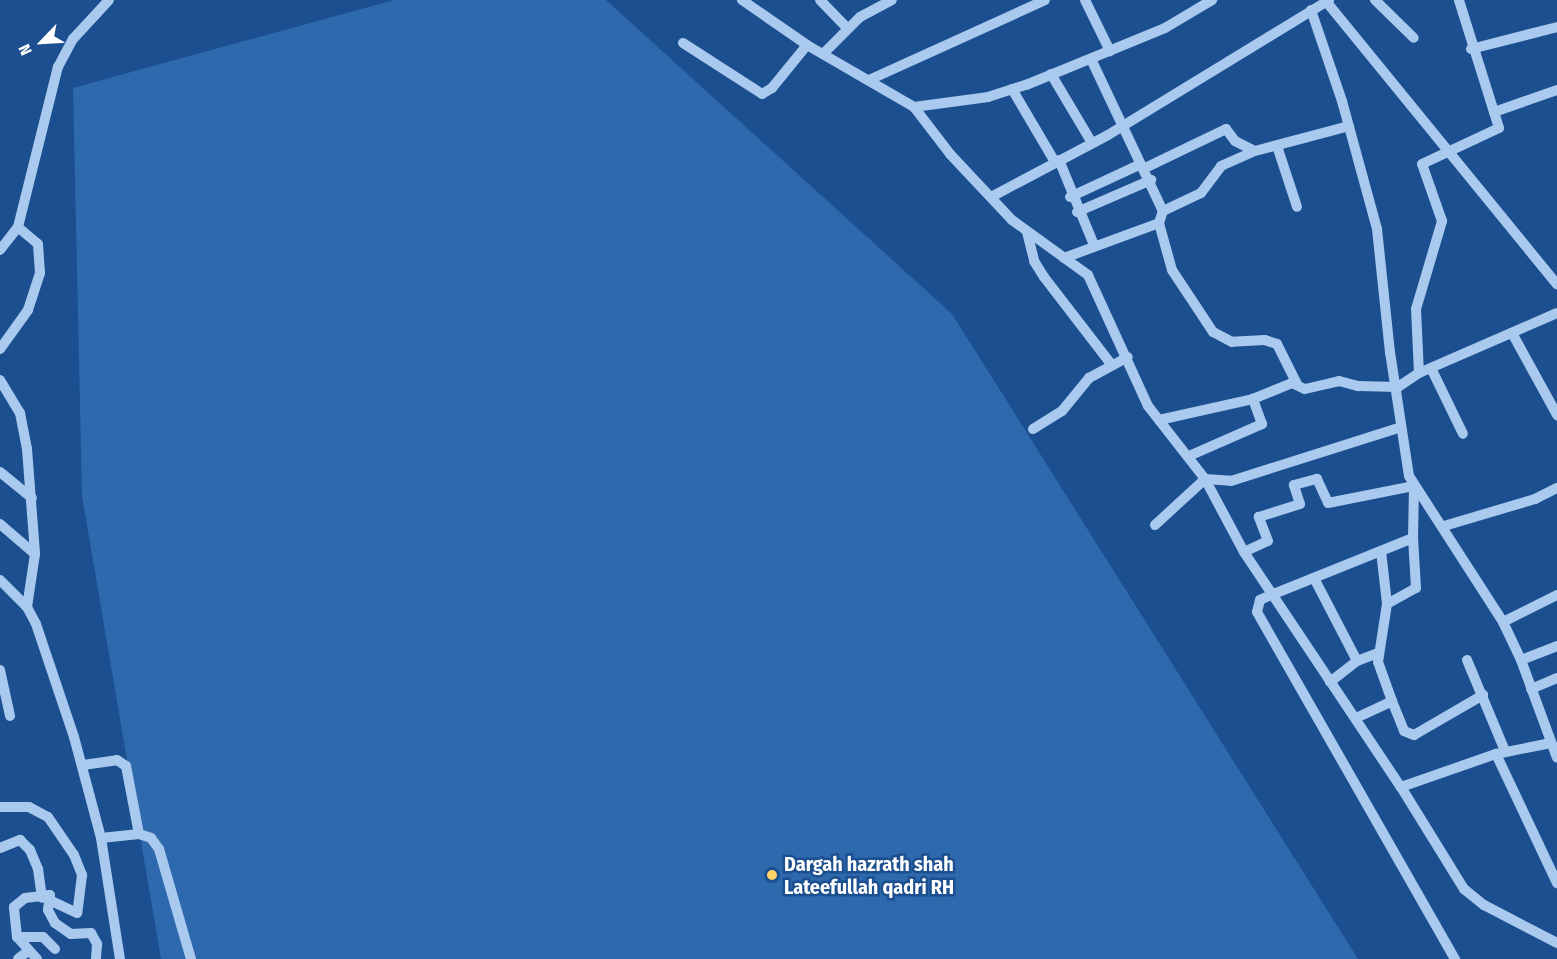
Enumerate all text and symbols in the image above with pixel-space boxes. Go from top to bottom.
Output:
north arrow [12,12,72,72]
text: N [15,41,36,58]
place label: Dargah hazrath shah Lateefullah qadri RH [784,852,954,899]
marker: Dargah hazrath shah Lateefullah qadri RH [765,868,779,882]

